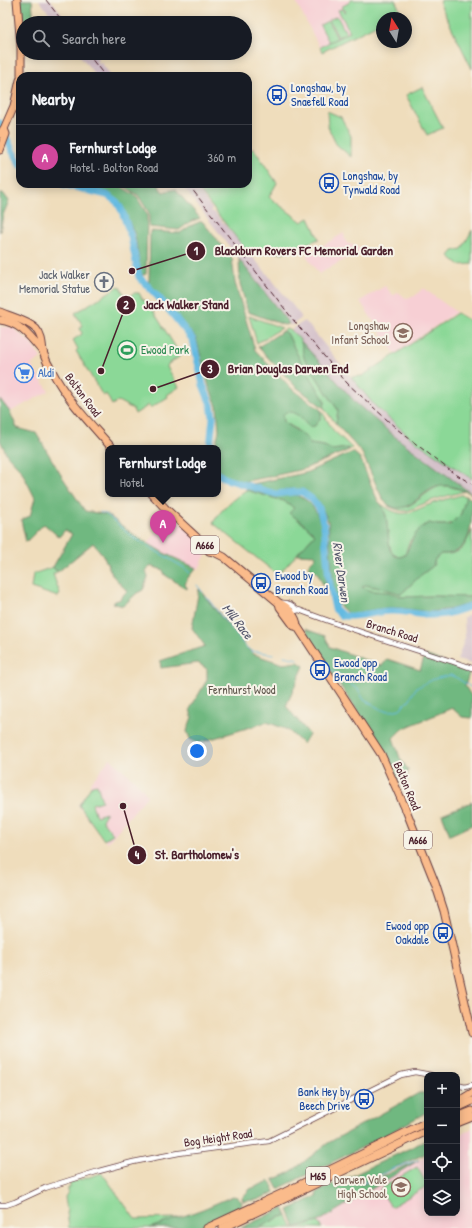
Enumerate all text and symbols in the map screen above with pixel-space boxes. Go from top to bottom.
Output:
north arrow [376,12,412,48]
search box [16,16,252,60]
icon: search [30,27,52,49]
text: Search here [62,28,126,49]
place label: Longshaw, by Snaefell Road [291,79,348,110]
bus stop icon: Longshaw, by Snaefell Road [266,84,288,106]
text: Nearby [32,87,75,110]
text: Fernhurst Lodge [70,137,157,158]
text: A [42,148,48,166]
text: 360 m [207,148,236,166]
text: Hotel · Bolton Road [70,158,158,176]
place label: Longshaw, by Tynwald Road [343,167,400,198]
bus stop icon: Longshaw, by Tynwald Road [318,172,340,194]
callout: Blackburn Rovers FC Memorial Garden [186,238,401,263]
text: Blackburn Rovers FC Memorial Garden [215,241,393,259]
text: 1 [194,242,199,259]
place label: Jack Walker Memorial Statue [19,266,90,297]
church icon: Jack Walker Memorial Statue [93,271,115,293]
callout: Jack Walker Stand [116,292,237,317]
text: Jack Walker Stand [144,295,229,313]
text: 2 [123,296,129,313]
place label: Longshaw Infant School [331,317,390,348]
school or university icon: Longshaw Infant School [392,322,414,344]
sports icon: Ewood Park [116,339,138,361]
place label: Ewood Park [141,341,189,358]
callout: Brian Douglas Darwen End [200,356,357,381]
text: Brian Douglas Darwen End [228,359,349,378]
text: 3 [207,360,213,377]
supermarket icon: Aldi [13,362,35,384]
place label: Aldi [38,364,54,381]
street label: Bolton Road [61,369,106,420]
popup [105,445,221,497]
text: Fernhurst Lodge [120,452,206,473]
text: Hotel [120,473,144,491]
pin: A [150,510,176,543]
road number: A666 [191,536,219,554]
water label: River Darwen [329,541,355,604]
place label: Ewood by Branch Road [275,567,328,598]
bus stop icon: Ewood by Branch Road [250,572,272,594]
water label: Mill Race [218,600,258,643]
street label: Branch Road [364,615,420,646]
place label: Ewood opp Branch Road [334,654,387,685]
bus stop icon: Ewood opp Branch Road [309,659,331,681]
park label: Fernhurst Wood [207,681,276,698]
your location [187,741,207,761]
street label: Bolton Road [390,759,425,813]
road number: A666 [404,831,432,849]
callout: St. Bartholomew's [127,842,247,867]
text: St. Bartholomew's [155,845,239,863]
text: 4 [135,846,140,863]
place label: Ewood opp Oakdale [386,917,429,948]
bus stop icon: Ewood opp Oakdale [432,922,454,944]
map controls [424,1072,460,1216]
button: + [424,1072,460,1108]
place label: Bank Hey by Beech Drive [298,1083,350,1114]
bus stop icon: Bank Hey by Beech Drive [353,1088,375,1110]
button: − [424,1108,460,1144]
street label: Bog Height Road [183,1124,254,1151]
button: locate [424,1144,460,1180]
road number: M65 [306,1167,330,1185]
place label: Darwen Vale High School [334,1171,388,1202]
school or university icon: Darwen Vale High School [390,1176,412,1198]
button: layers [424,1180,460,1216]

